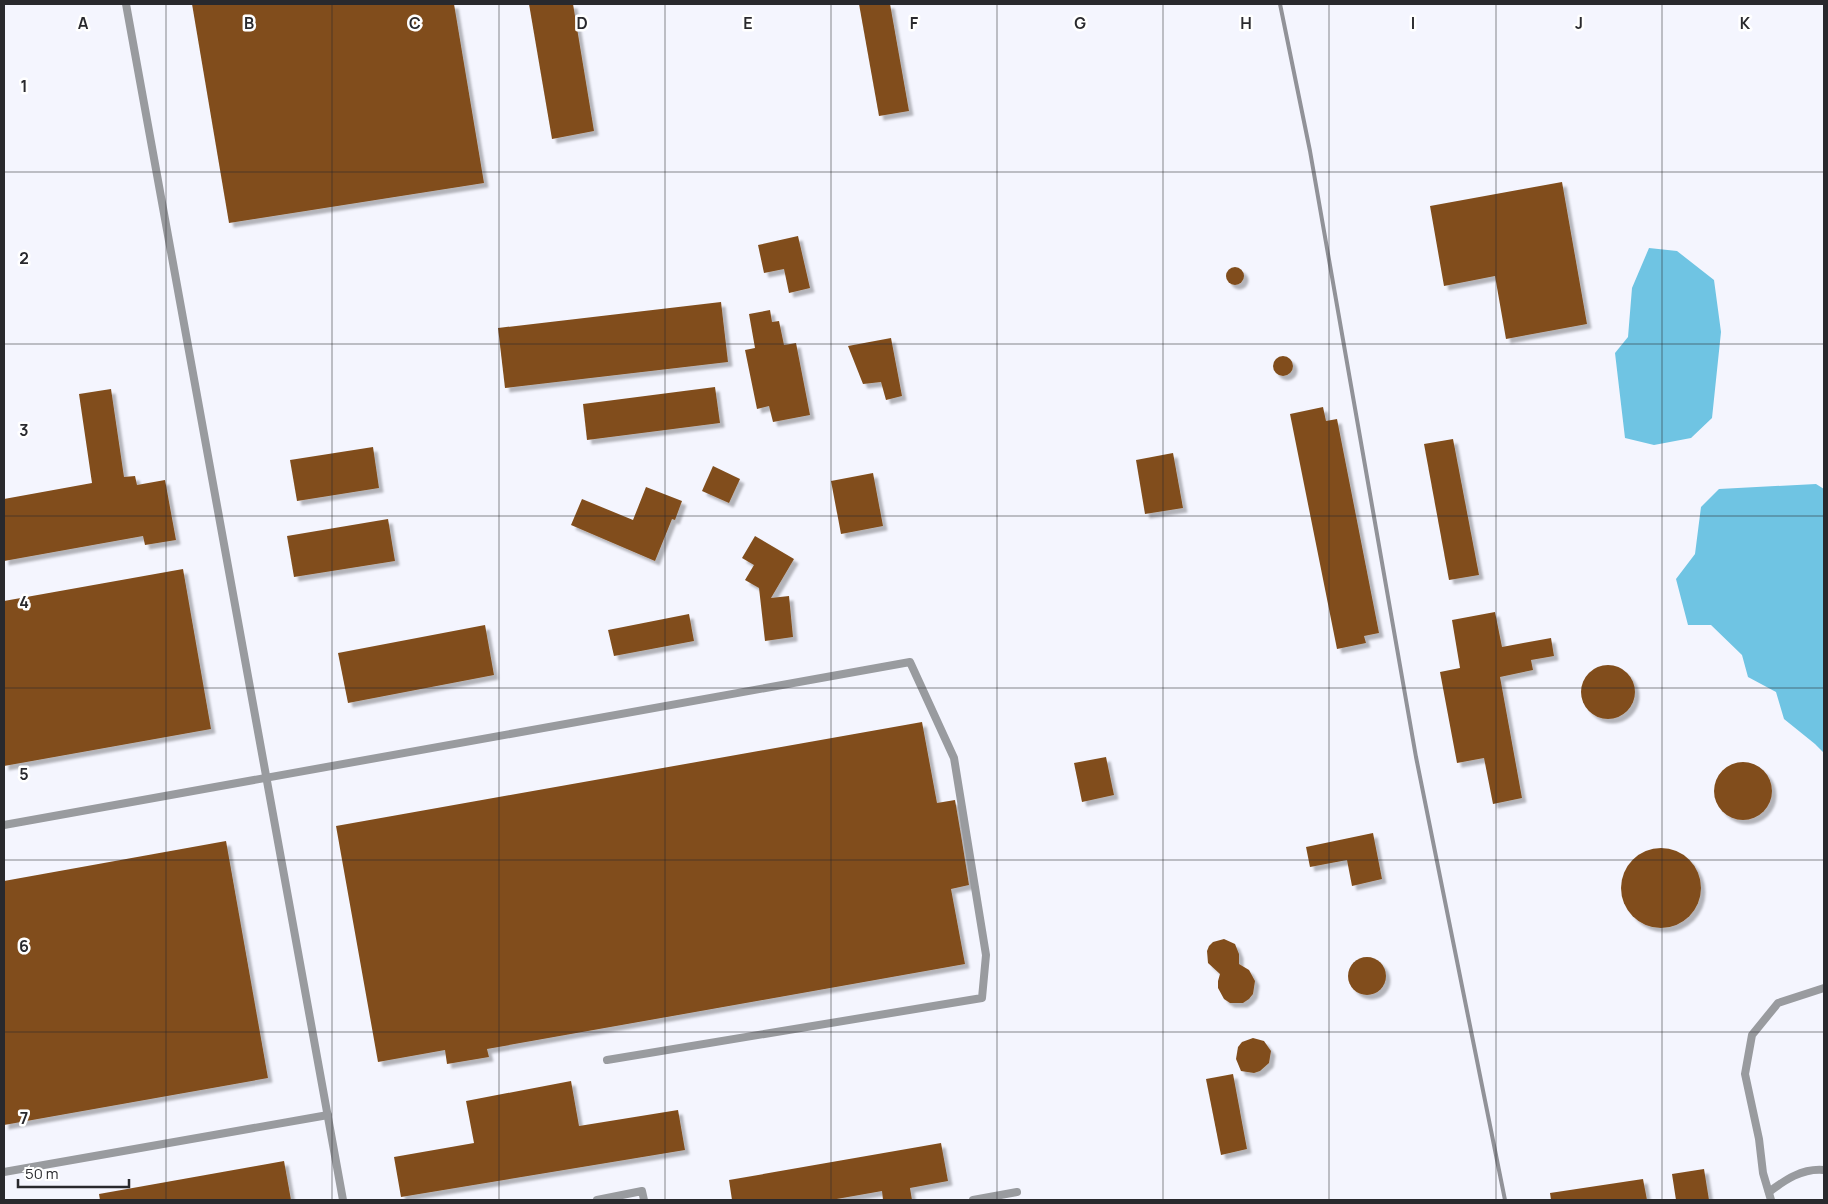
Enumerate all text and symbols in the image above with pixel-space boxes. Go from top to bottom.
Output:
text: A [78,12,89,34]
text: B [244,12,254,34]
text: C [409,12,421,34]
text: D [576,12,588,34]
text: E [743,12,753,34]
text: F [910,12,919,34]
text: G [1074,12,1086,34]
text: H [1240,12,1252,34]
text: I [1411,12,1415,34]
text: J [1575,12,1583,34]
text: K [1740,12,1751,34]
text: 1 [20,75,28,97]
text: 2 [19,247,29,269]
text: 3 [19,419,29,441]
text: 4 [19,591,29,613]
text: 5 [19,763,29,785]
text: 6 [19,935,29,957]
text: 7 [20,1107,28,1129]
scale bar [18,1156,129,1188]
text: 50 m [25,1163,59,1184]

